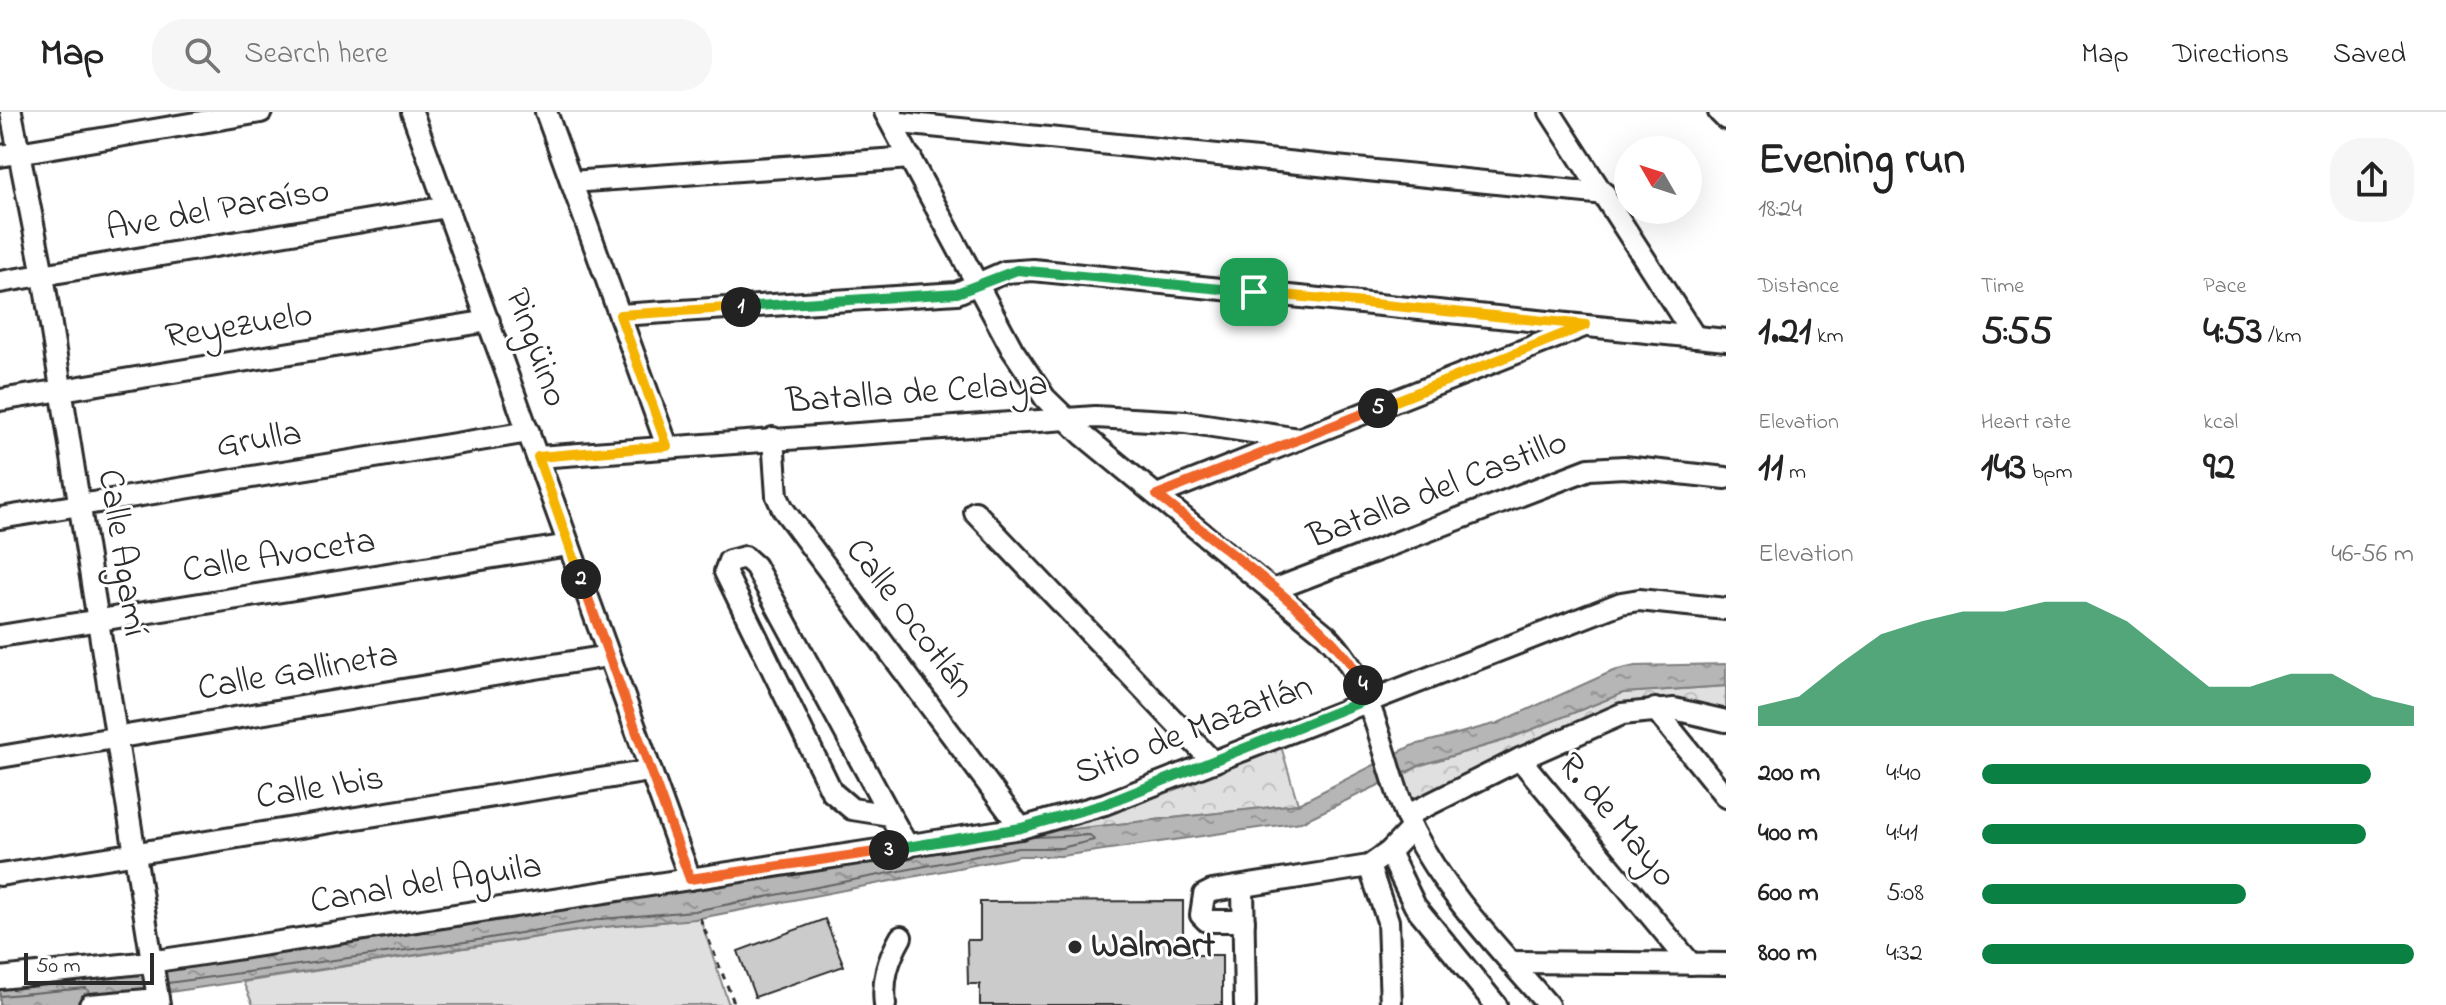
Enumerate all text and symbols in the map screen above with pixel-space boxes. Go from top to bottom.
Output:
search box [152,19,712,91]
text: Map [40,27,104,83]
icon: search [180,33,224,77]
text: Search here [244,33,388,77]
text: Map [2081,35,2129,76]
text: Directions [2173,35,2289,76]
text: Saved [2333,35,2406,76]
text: Evening run [1758,129,1965,193]
north arrow [1614,136,1702,224]
map controls [1614,136,1702,224]
button: share [2330,138,2414,222]
street label: Ave del Paraíso [102,165,334,257]
text: 18:24 [1758,191,1802,229]
pin [1220,258,1288,326]
icon: arrive [1232,270,1276,314]
text: Distance [1758,271,1839,303]
text: Time [1981,271,2024,303]
text: Pace [2203,271,2246,303]
street label: Pingüino [489,281,581,415]
pin: 1 [721,287,761,327]
street label: Reyezuelo [161,289,317,365]
text: 1 [738,291,745,323]
text: 1.21 [1758,303,1811,362]
text: 5:55 [1981,303,2053,362]
text: 4:53 [2203,303,2263,362]
text: km [1811,321,1844,353]
text: /km [2263,321,2302,353]
street label: Batalla de Celaya [784,358,1049,430]
pin: 5 [1358,388,1398,428]
text: 5 [1372,392,1384,424]
text: Elevation [1758,407,1839,439]
text: Heart rate [1981,407,2071,439]
text: kcal [2203,407,2238,439]
street label: Grulla [212,408,306,474]
street label: Batalla del Castillo [1300,417,1575,565]
text: 11 [1758,439,1783,498]
text: 143 [1981,439,2026,498]
text: 92 [2203,439,2235,498]
text: m [1783,457,1806,489]
text: bpm [2026,457,2073,489]
street label: Calle Agamí [82,466,160,640]
street label: Calle Avoceta [179,516,379,598]
street label: Calle Ocotlán [831,528,987,710]
text: Elevation [1758,536,1854,574]
text: 46–56 m [2331,536,2414,574]
pin: 2 [561,559,601,599]
text: 2 [576,563,586,595]
street label: Calle Gallineta [194,629,402,717]
street label: Sitio de Mazatlán [1067,661,1321,801]
pin: 4 [1343,665,1383,705]
text: 4 [1358,669,1368,701]
street label: R. de Mayo [1543,742,1689,900]
street label: Calle Ibis [252,753,388,825]
text: 200 m [1758,755,1820,793]
text: 4:40 [1886,755,1921,793]
text: 400 m [1758,815,1818,853]
text: 4:41 [1886,815,1918,853]
pin: 3 [869,830,909,870]
text: 3 [884,834,894,866]
street label: Canal del Aguila [306,841,546,929]
text: 600 m [1758,875,1819,913]
text: 5:08 [1886,875,1924,913]
place label: Walmart [1091,921,1216,974]
text: 800 m [1758,935,1817,973]
text: 4:32 [1886,935,1923,973]
marker: Walmart [1066,938,1084,956]
scale bar [24,949,154,985]
text: 50 m [36,951,81,983]

